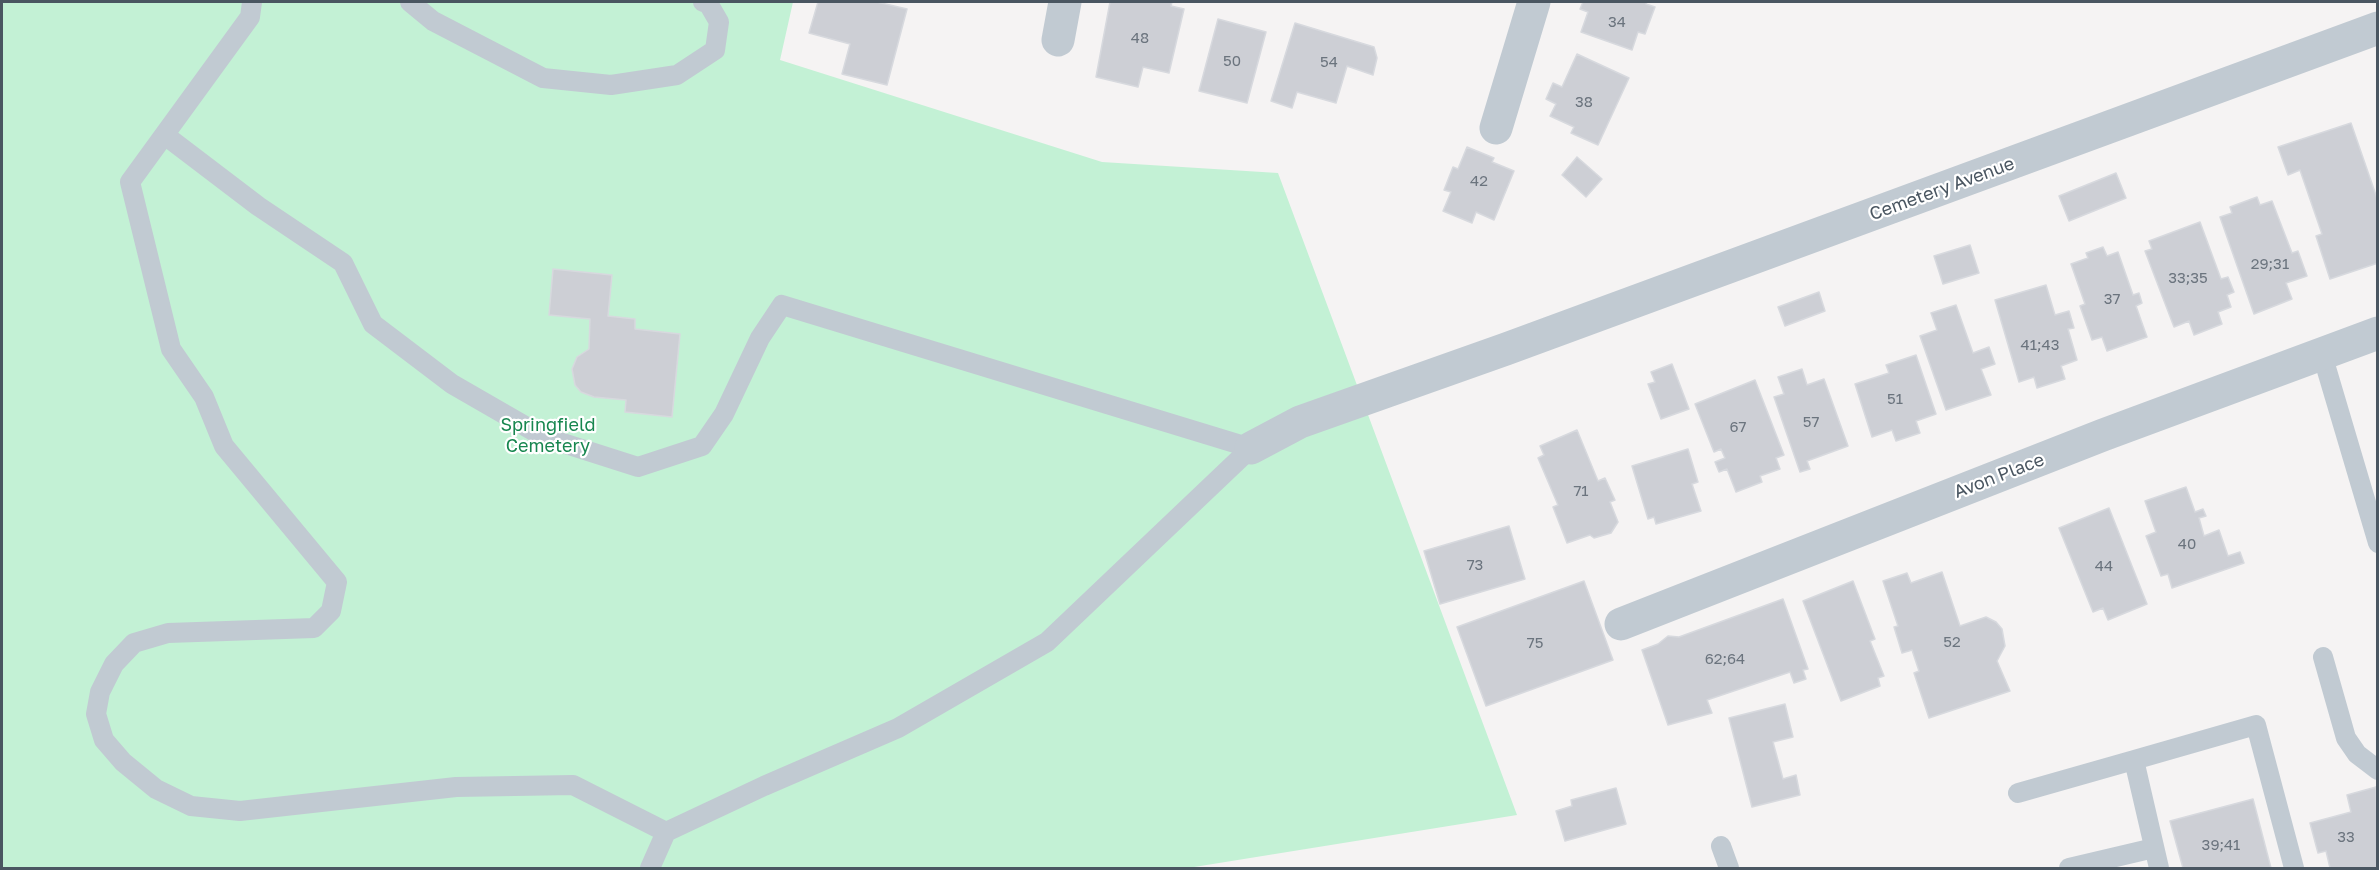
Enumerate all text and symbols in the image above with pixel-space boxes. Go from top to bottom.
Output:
house number: 34 [1608,13,1626,31]
house number: 48 [1131,29,1149,47]
house number: 50 [1223,52,1241,70]
house number: 54 [1320,53,1338,71]
house number: 38 [1575,93,1593,111]
street label: Cemetery Avenue [1867,153,2017,225]
house number: 42 [1470,172,1488,190]
house number: 29;31 [2251,255,2289,273]
house number: 33;35 [2168,269,2208,287]
house number: 37 [2104,290,2120,308]
house number: 41;43 [2021,336,2059,354]
house number: 51 [1887,390,1903,408]
house number: 57 [1803,413,1819,431]
park label: Springfield Cemetery [500,414,596,456]
house number: 67 [1729,418,1747,436]
street label: Avon Place [1951,449,2047,503]
house number: 71 [1573,482,1589,500]
house number: 40 [2178,535,2196,553]
house number: 73 [1467,556,1483,574]
house number: 44 [2095,557,2113,575]
house number: 52 [1943,633,1961,651]
house number: 75 [1527,634,1543,652]
house number: 62;64 [1705,650,1745,668]
house number: 33 [2337,828,2355,846]
house number: 39;41 [2202,836,2240,854]

